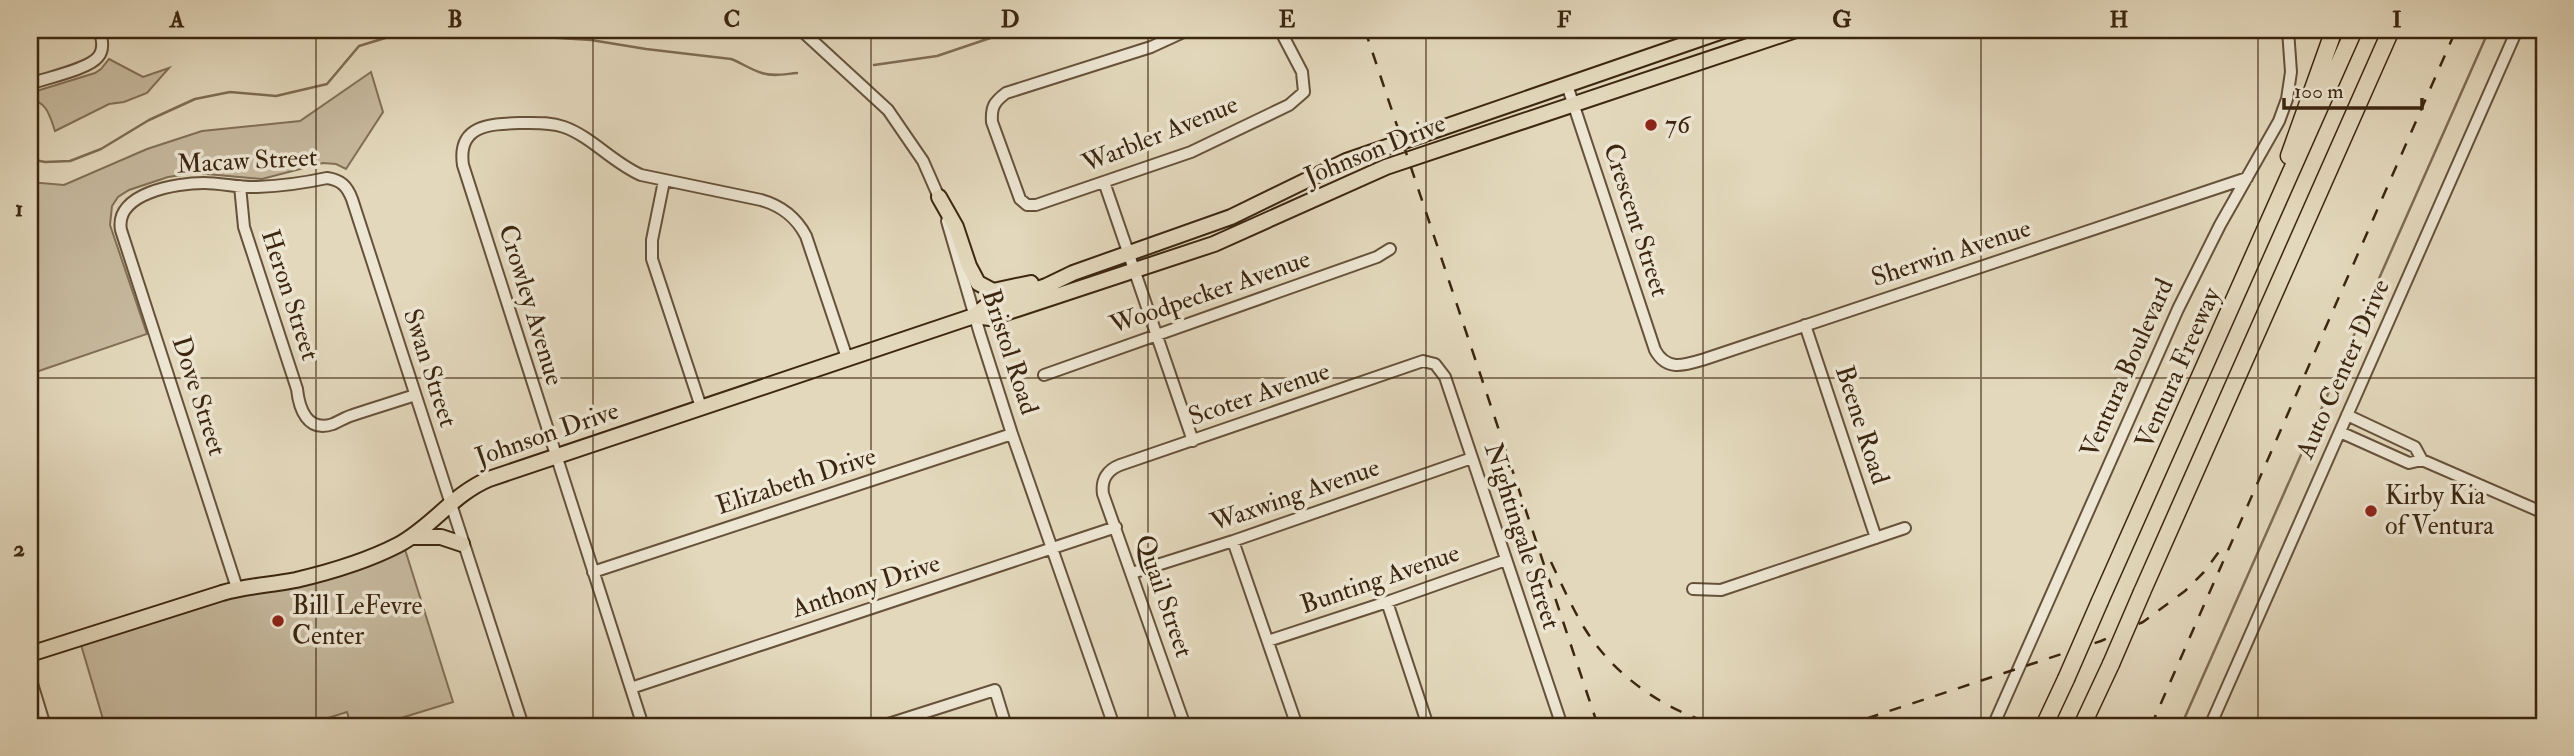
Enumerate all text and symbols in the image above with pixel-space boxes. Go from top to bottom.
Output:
text: A [169,5,185,34]
text: B [447,5,463,34]
text: C [724,5,740,34]
text: D [1001,5,1019,34]
text: E [1279,5,1296,34]
text: F [1557,5,1572,34]
text: G [1832,5,1852,34]
text: H [2110,5,2129,34]
text: I [2392,5,2402,34]
scale bar [2284,66,2422,110]
text: 100 m [2294,78,2344,105]
street label: Warbler Avenue [1077,88,1243,180]
street label: Johnson Drive [1299,107,1450,193]
place label: 76 [1665,109,1692,141]
marker: 76 [1643,117,1659,133]
street label: Crescent Street [1596,139,1676,301]
street label: Macaw Street [176,141,318,181]
text: 1 [15,194,23,223]
street label: Sherwin Avenue [1867,212,2035,294]
street label: Crowley Avenue [491,221,571,389]
street label: Heron Street [254,226,326,364]
street label: Woodpecker Avenue [1105,243,1315,343]
street label: Ventura Boulevard [2073,273,2181,463]
street label: Auto Center Drive [2289,274,2397,465]
street label: Ventura Freeway [2128,282,2228,454]
street label: Bristol Road [975,285,1045,419]
street label: Swan Street [396,305,464,431]
street label: Dove Street [165,332,233,460]
street label: Scoter Avenue [1184,355,1334,433]
street label: Beene Road [1828,362,1896,489]
street label: Johnson Drive [470,395,623,474]
street label: Nightingale Street [1477,439,1567,633]
street label: Elizabeth Drive [712,440,880,522]
street label: Waxwing Avenue [1205,451,1384,539]
place label: Kirby Kia of Ventura [2385,480,2494,542]
marker: Kirby Kia of Ventura [2363,503,2379,519]
street label: Quail Street [1128,530,1200,662]
text: 2 [13,534,25,563]
street label: Bunting Avenue [1296,537,1464,621]
street label: Anthony Drive [787,547,944,625]
place label: Bill LeFevre Center [292,590,423,652]
marker: Bill LeFevre Center [270,613,286,629]

